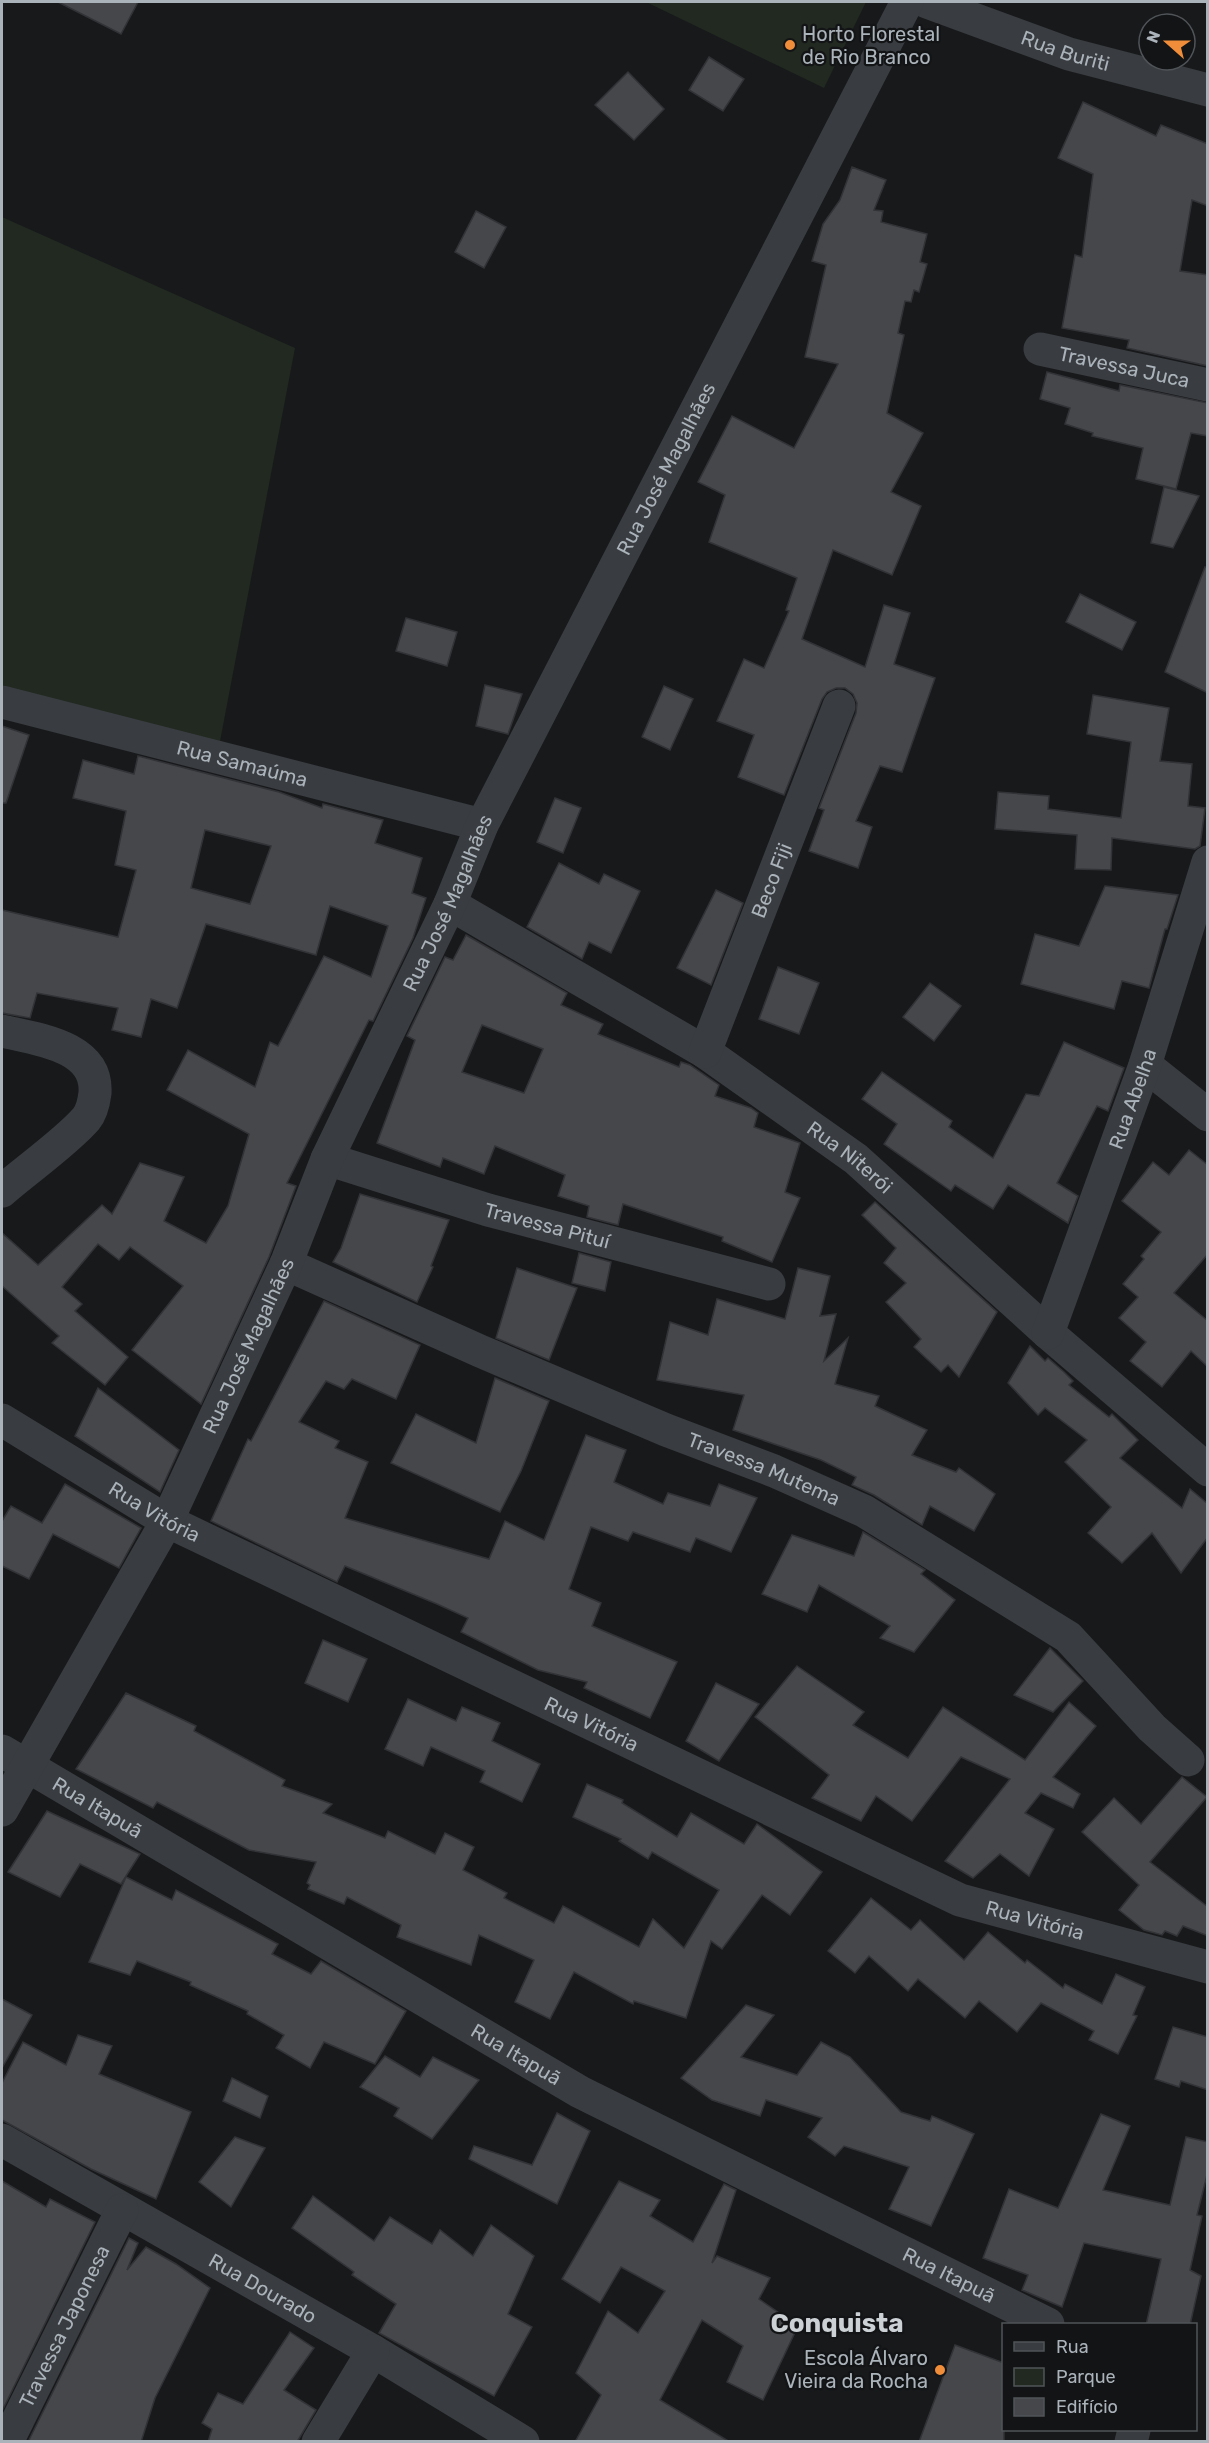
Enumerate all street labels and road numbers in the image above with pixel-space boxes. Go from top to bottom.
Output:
street label: Rua Buriti [1018,26,1112,76]
street label: Travessa Juca [1056,341,1192,393]
street label: Rua José Magalhães [611,378,720,559]
street label: Rua Samaúma [174,735,310,792]
street label: Rua José Magalhães [398,810,497,995]
street label: Beco Fiji [746,839,797,921]
street label: Rua Abelha [1104,1046,1161,1152]
street label: Rua Niterói [802,1116,898,1198]
street label: Travessa Pituí [482,1198,614,1254]
street label: Rua José Magalhães [197,1254,299,1437]
street label: Travessa Mutema [684,1427,844,1511]
street label: Rua Vitória [104,1476,204,1547]
street label: Rua Vitória [541,1691,642,1757]
street label: Rua Itapuã [48,1772,147,1843]
street label: Rua Vitória [983,1895,1087,1945]
street label: Rua Itapuã [467,2018,566,2090]
street label: Travessa Japonesa [14,2241,115,2412]
street label: Rua Itapuã [899,2242,999,2308]
street label: Rua Dourado [205,2248,321,2328]

